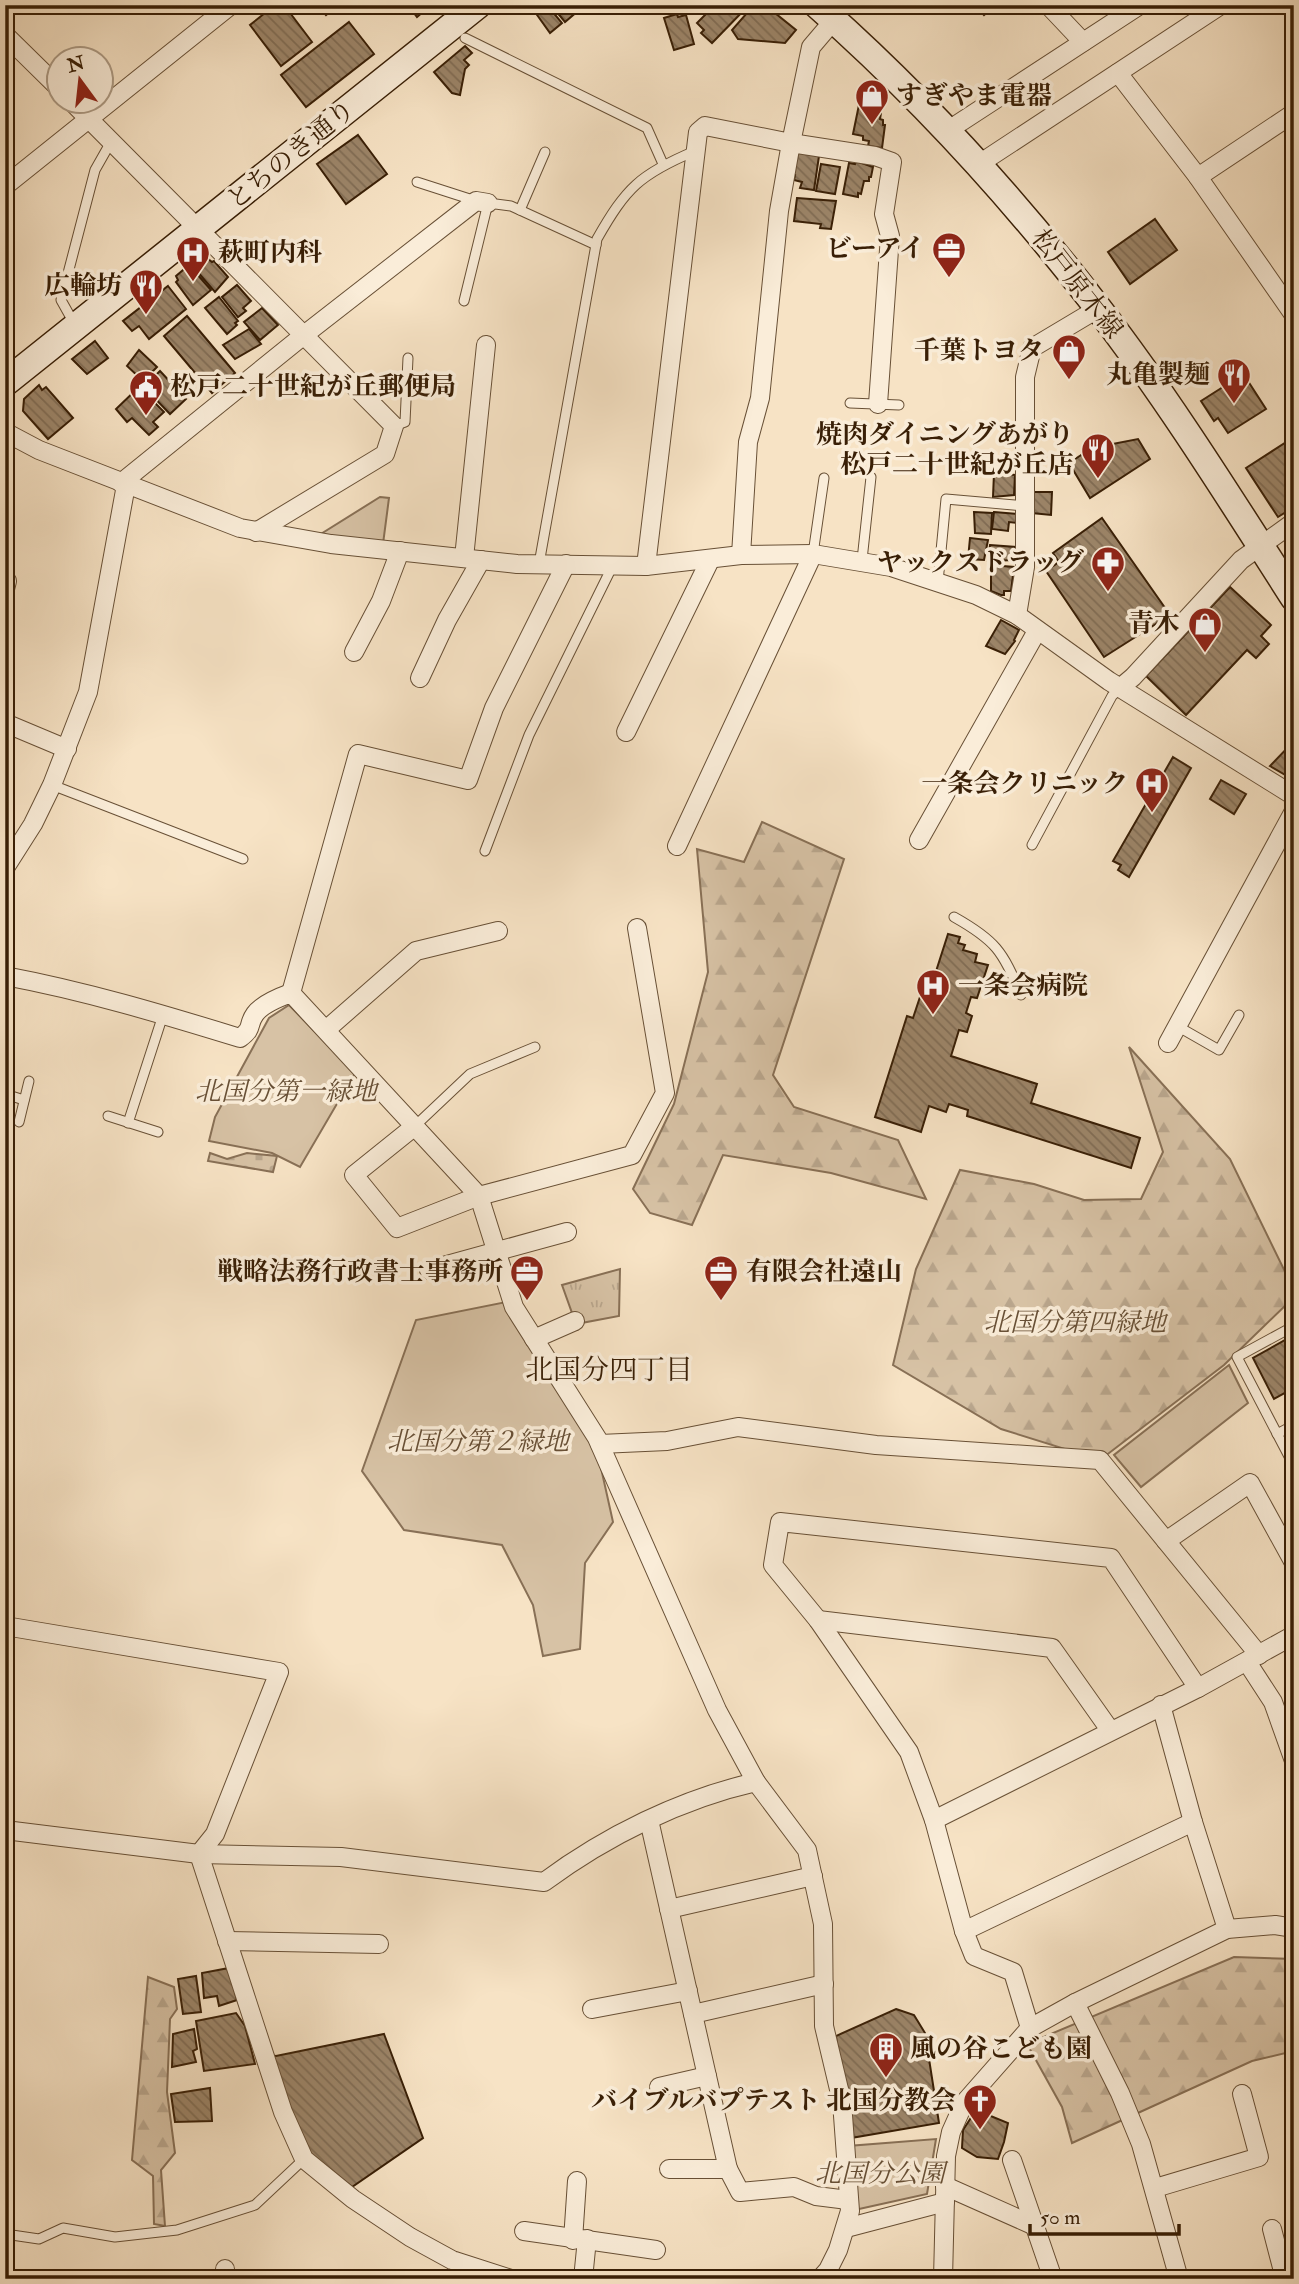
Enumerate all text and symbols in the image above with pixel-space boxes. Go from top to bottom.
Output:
north arrow [46,46,116,116]
text: N [64,50,88,79]
shop icon: すぎやま電器 [853,77,891,126]
place label: すぎやま電器 [896,80,1052,112]
street label: とちのき通り [220,93,362,217]
street label: 松戸原木線 [1024,223,1130,345]
office icon: ビーアイ [930,230,968,279]
place label: ビーアイ [826,233,925,265]
hospital icon: 萩町内科 [174,234,212,283]
place label: 萩町内科 [218,237,322,269]
restaurant icon: 広輪坊 [127,267,165,316]
place label: 広輪坊 [44,270,122,302]
shop icon: 千葉トヨタ [1050,332,1088,381]
place label: 千葉トヨタ [914,335,1044,367]
restaurant icon: 丸亀製麺 [1215,356,1253,405]
place label: 丸亀製麺 [1106,359,1210,391]
public building icon: 松戸二十世紀が丘郵便局 [127,368,165,417]
place label: 松戸二十世紀が丘郵便局 [170,371,456,403]
place label: 焼肉ダイニングあがり 松戸二十世紀が丘店 [816,419,1074,481]
restaurant icon: 焼肉ダイニングあがり 松戸二十世紀が丘店 [1079,431,1117,480]
pharmacy icon: ヤックスドラッグ [1089,544,1127,593]
place label: ヤックスドラッグ [877,547,1084,579]
shop icon: 青木 [1186,605,1224,654]
place label: 青木 [1128,608,1180,640]
hospital icon: 一条会クリニック [1133,765,1171,814]
place label: 一条会クリニック [922,768,1128,800]
hospital icon: 一条会病院 [914,967,952,1016]
place label: 一条会病院 [958,970,1088,1002]
park label: 北国分第一緑地 [195,1076,380,1108]
office icon: 戦略法務行政書士事務所 [508,1253,546,1302]
office icon: 有限会社遠山 [702,1253,740,1302]
place label: 戦略法務行政書士事務所 [217,1256,503,1288]
place label: 有限会社遠山 [746,1256,902,1288]
park label: 北国分第四緑地 [984,1307,1169,1339]
district label: 北国分四丁目 [525,1353,693,1388]
park label: 北国分第２緑地 [387,1426,572,1458]
building icon: 風の谷こども園 [867,2030,905,2079]
place label: 風の谷こども園 [910,2033,1092,2065]
church icon: バイブルバプテスト 北国分教会 [961,2082,999,2131]
place label: バイブルバプテスト 北国分教会 [591,2085,956,2117]
park label: 北国分公園 [815,2158,949,2190]
scale bar [1030,2193,1178,2237]
text: 50 m [1040,2204,1081,2231]

